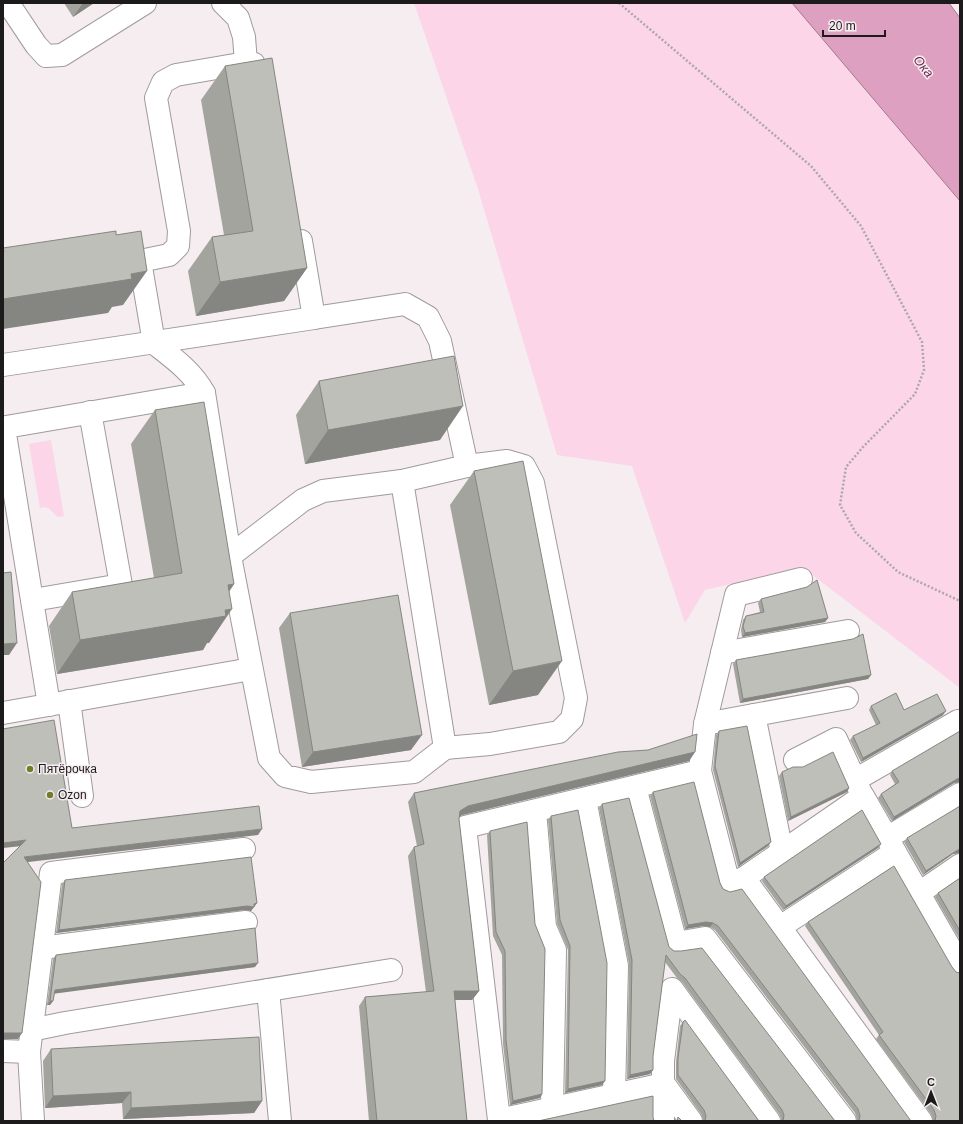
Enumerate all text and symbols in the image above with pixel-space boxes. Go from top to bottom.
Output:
scale bar [823,12,885,38]
text: 20 m [829,19,856,33]
water label: Ока [910,52,937,80]
place label: Пятёрочка [38,762,97,776]
marker: Пятёрочка [25,764,35,774]
place label: Ozon [58,788,87,802]
marker: Ozon [45,790,55,800]
north arrow [911,1072,951,1112]
text: С [927,1076,935,1088]

